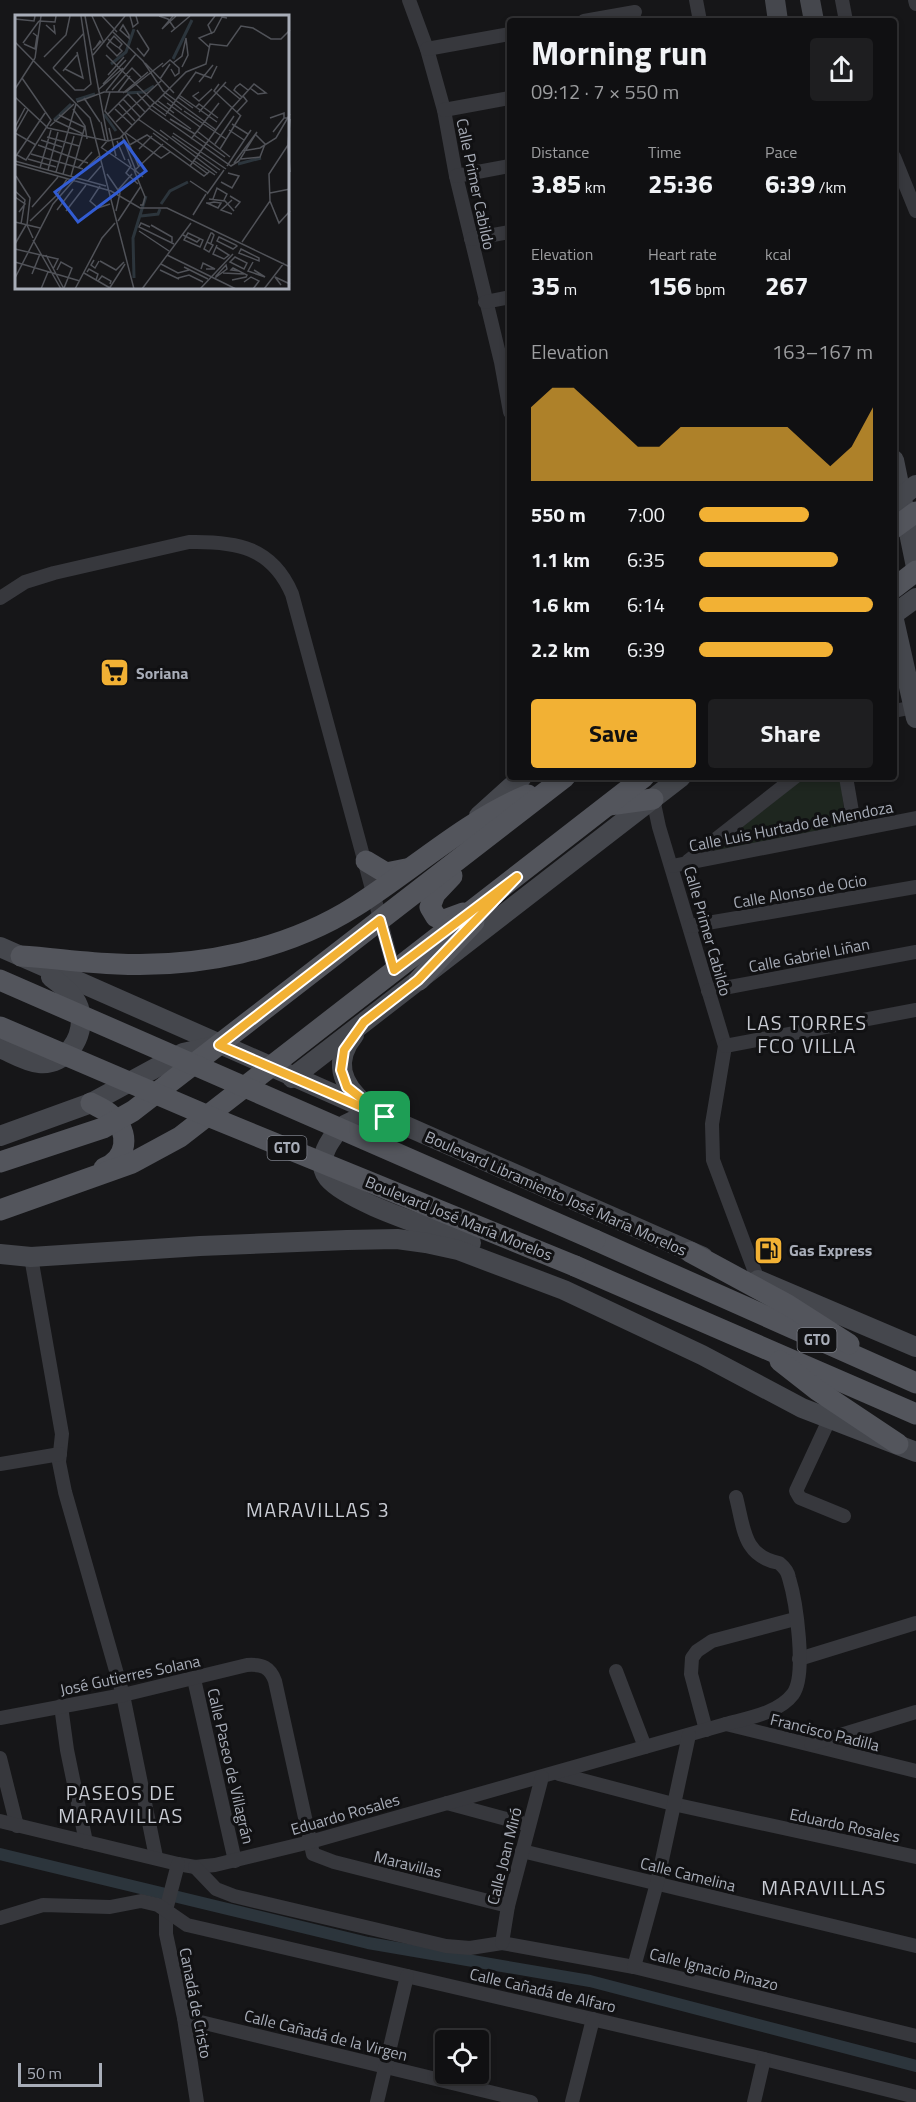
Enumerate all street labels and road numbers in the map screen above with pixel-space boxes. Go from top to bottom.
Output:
street label: Calle Primer Cabildo [450,116,502,252]
street label: Calle Luis Hurtado de Mendoza [687,794,895,858]
street label: Calle Primer Cabildo [678,863,738,999]
street label: Calle Alonso de Ocio [731,867,869,915]
street label: Calle Gabriel Liñan [746,932,872,978]
street label: Boulevard Libramiento José María Morelos [421,1124,691,1262]
road number: GTO [268,1136,306,1160]
street label: Boulevard José María Morelos [362,1169,556,1267]
road number: GTO [798,1328,836,1352]
street label: José Gutierres Solana [58,1648,202,1702]
street label: Calle Paseo de Villagrán [201,1686,261,1846]
street label: Francisco Padilla [768,1707,882,1757]
street label: Eduardo Rosales [288,1787,402,1841]
street label: Eduardo Rosales [788,1802,902,1848]
street label: Calle Joan Miró [480,1805,528,1907]
street label: Maravillas [372,1844,444,1884]
street label: Calle Camelina [638,1851,738,1897]
street label: Calle Ignacio Pinazo [647,1941,781,1997]
street label: Canadá de Cristo [173,1945,219,2061]
street label: Calle Cañadá de Alfaro [467,1961,619,2019]
street label: Calle Cañadá de la Virgen [242,2003,410,2067]

